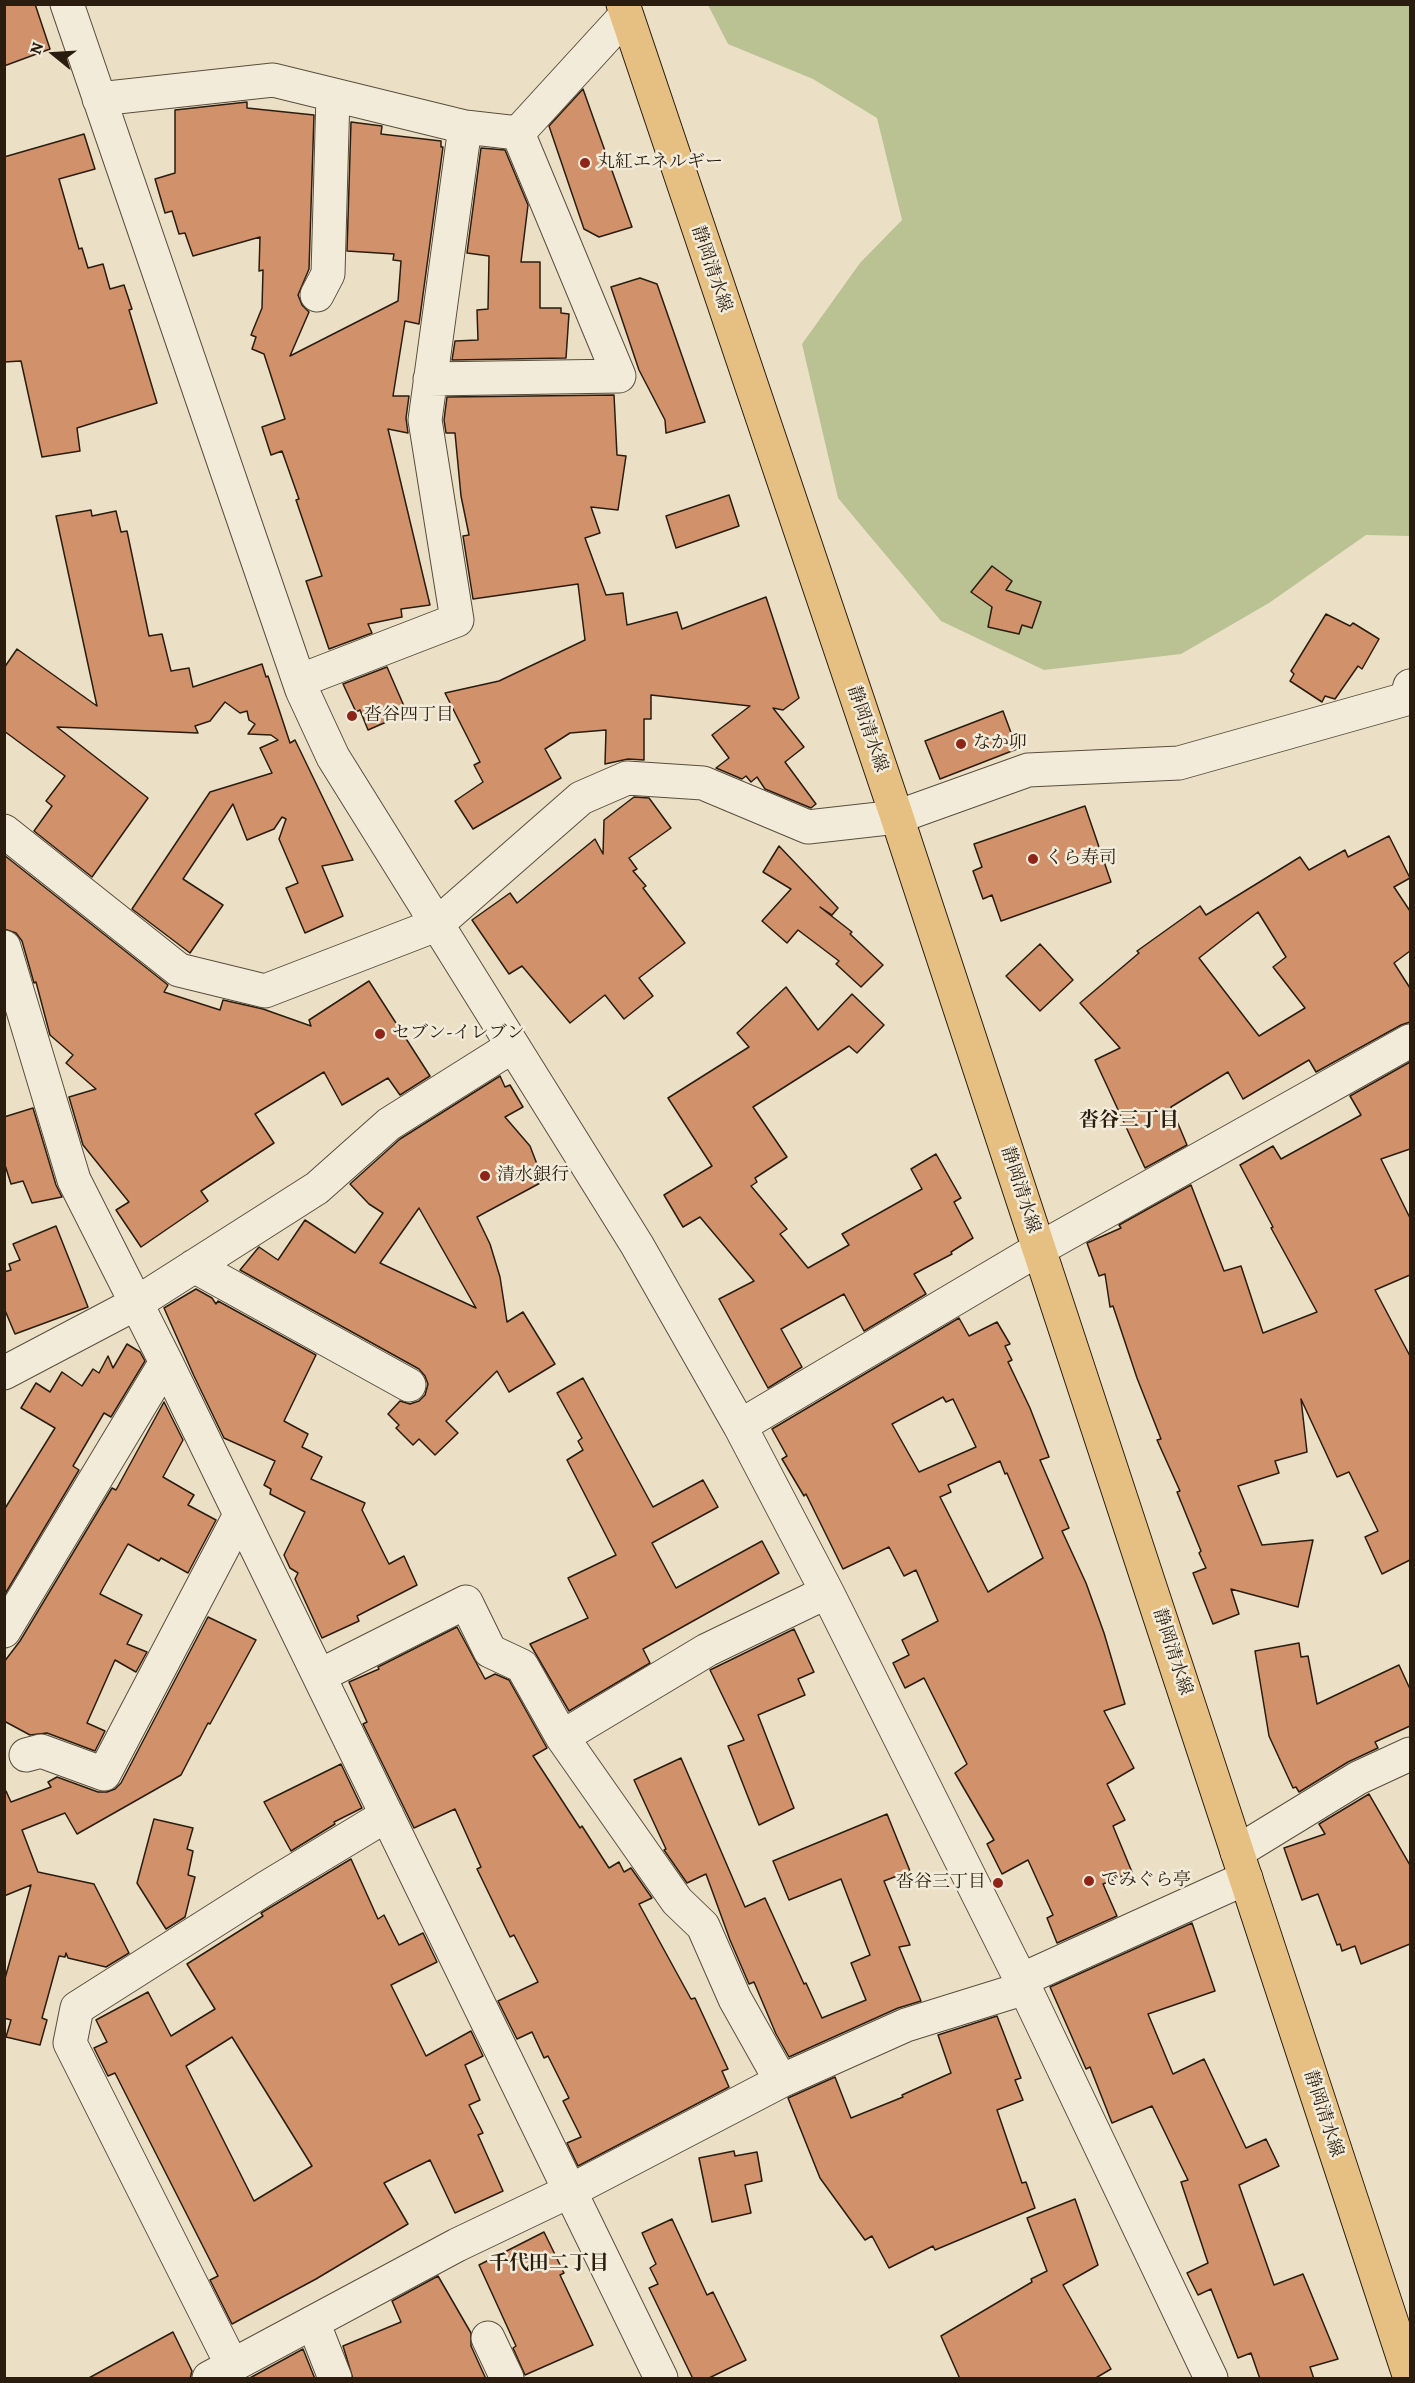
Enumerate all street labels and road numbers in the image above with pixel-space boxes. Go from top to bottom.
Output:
street label: 静岡清水線 [686,223,736,315]
street label: 静岡清水線 [842,683,892,775]
street label: 静岡清水線 [996,1144,1044,1236]
street label: 静岡清水線 [1148,1606,1196,1698]
street label: 静岡清水線 [1299,2068,1347,2160]

